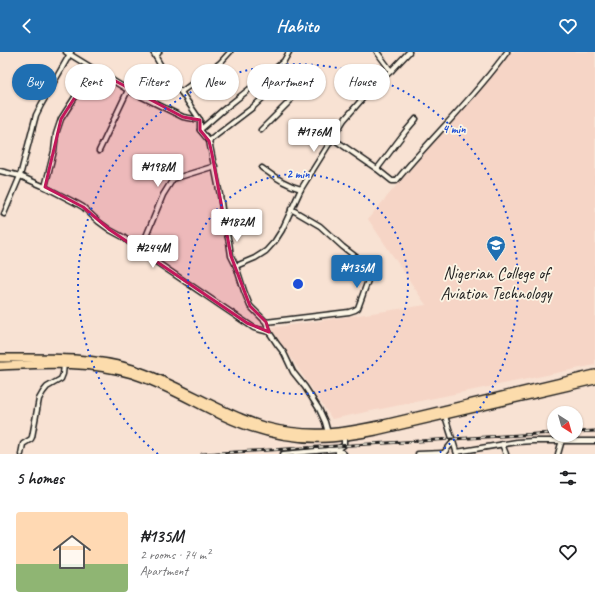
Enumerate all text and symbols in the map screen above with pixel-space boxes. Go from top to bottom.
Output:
icon: back [16,15,38,37]
text: Habito [276,15,319,37]
icon: heart [557,15,579,37]
chip: Buy [12,64,57,100]
chip: Rent [65,64,116,100]
chip: Filters [124,64,183,100]
chip: New [191,64,239,100]
chip: Apartment [247,64,326,100]
chip: House [334,64,390,100]
pin: ₦176M [286,119,342,153]
text: 4 min [443,121,466,137]
text: ₦176M [297,124,331,140]
pin: ₦198M [130,154,186,188]
text: ₦198M [141,159,175,175]
text: 2 min [287,166,310,182]
pin: ₦182M [209,209,265,243]
text: ₦182M [220,214,254,230]
school or university icon: Nigerian College of Aviation Technology [485,234,507,262]
pin: ₦244M [125,235,181,269]
text: ₦244M [136,240,170,256]
pin: ₦135M [329,255,385,289]
text: ₦135M [340,260,374,276]
place label: Nigerian College of Aviation Technology [440,263,553,304]
centre of rings [291,277,305,291]
north arrow [547,406,583,442]
map controls [547,406,583,442]
icon: filters [557,467,579,489]
text: 5 homes [16,468,64,489]
text: ₦135M [140,526,183,547]
icon: home [48,528,96,576]
icon: heart [557,541,579,563]
text: 2 rooms · 74 m² [140,547,210,563]
text: Apartment [140,563,188,579]

